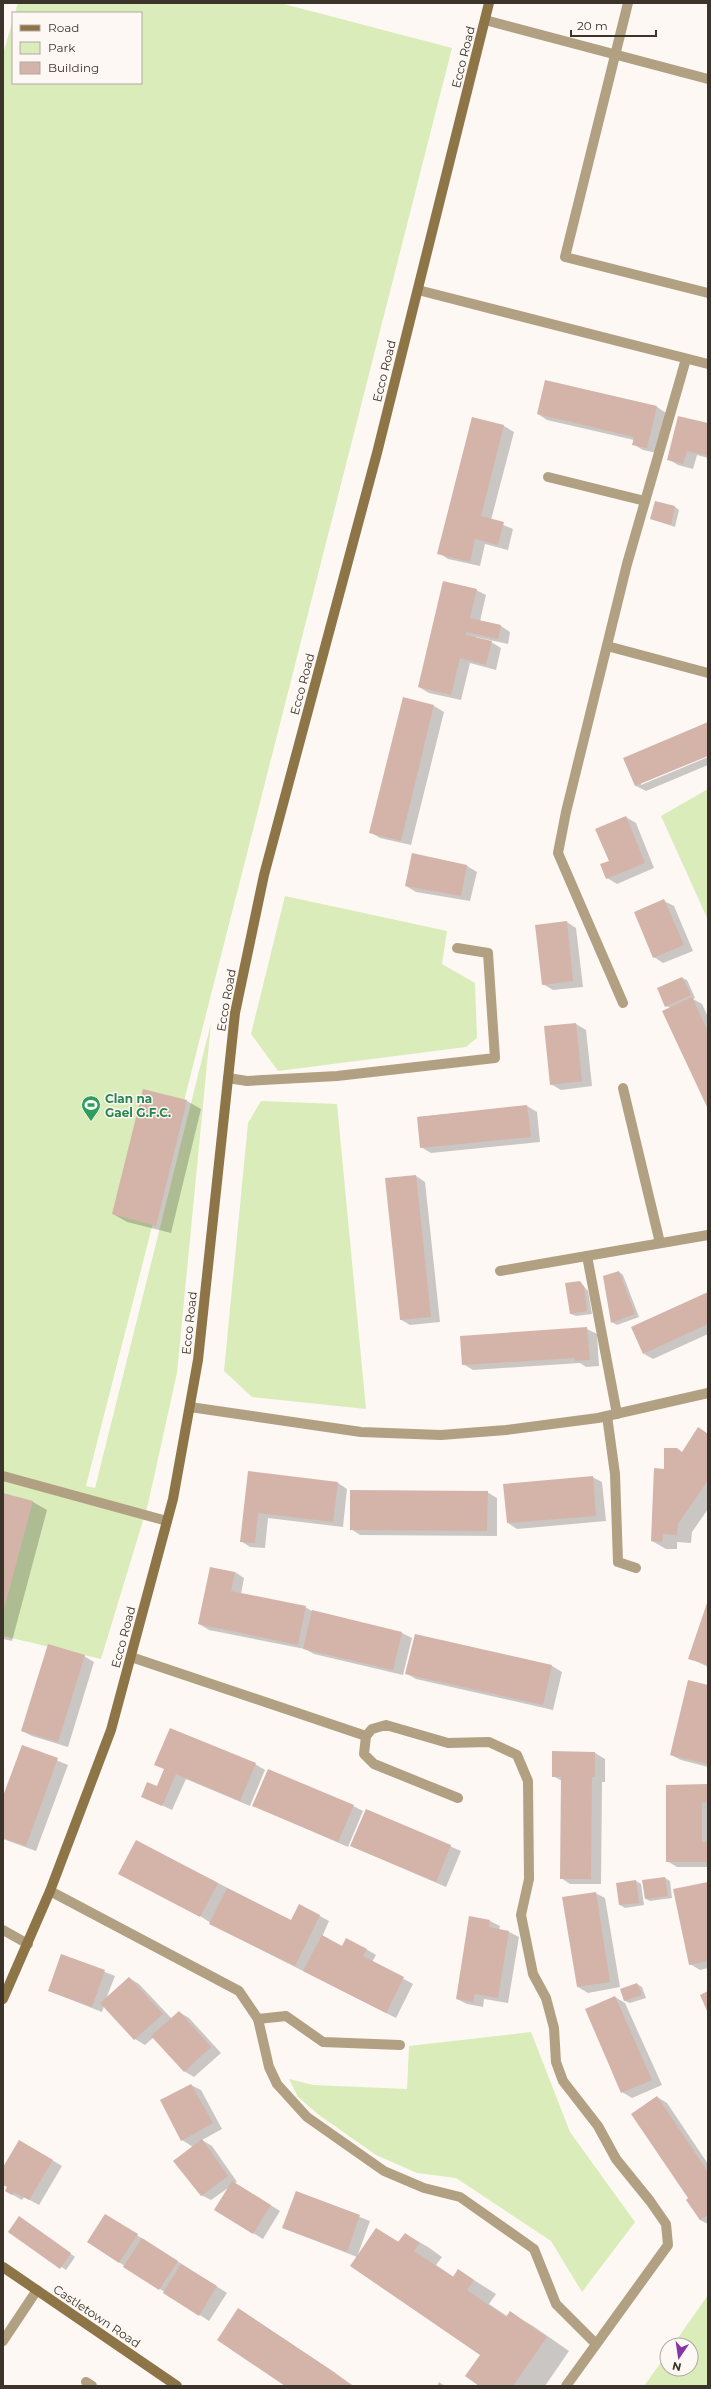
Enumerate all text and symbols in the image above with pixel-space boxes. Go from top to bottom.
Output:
legend [12,12,142,84]
scale bar [571,12,656,38]
text: 20 m [577,18,608,33]
text: Road [48,20,79,35]
street label: Ecco Road [448,24,478,90]
text: Park [48,40,76,55]
text: Building [48,60,99,75]
street label: Ecco Road [369,338,399,404]
street label: Ecco Road [287,651,317,717]
street label: Ecco Road [213,968,239,1032]
place label: Clan na Gael G.F.C. [105,1091,171,1120]
sports icon: Clan na Gael G.F.C. [80,1094,102,1122]
street label: Ecco Road [178,1291,200,1355]
street label: Ecco Road [108,1604,138,1670]
street label: Castletown Road [51,2281,143,2351]
north arrow [659,2337,699,2377]
text: N [671,2359,683,2375]

